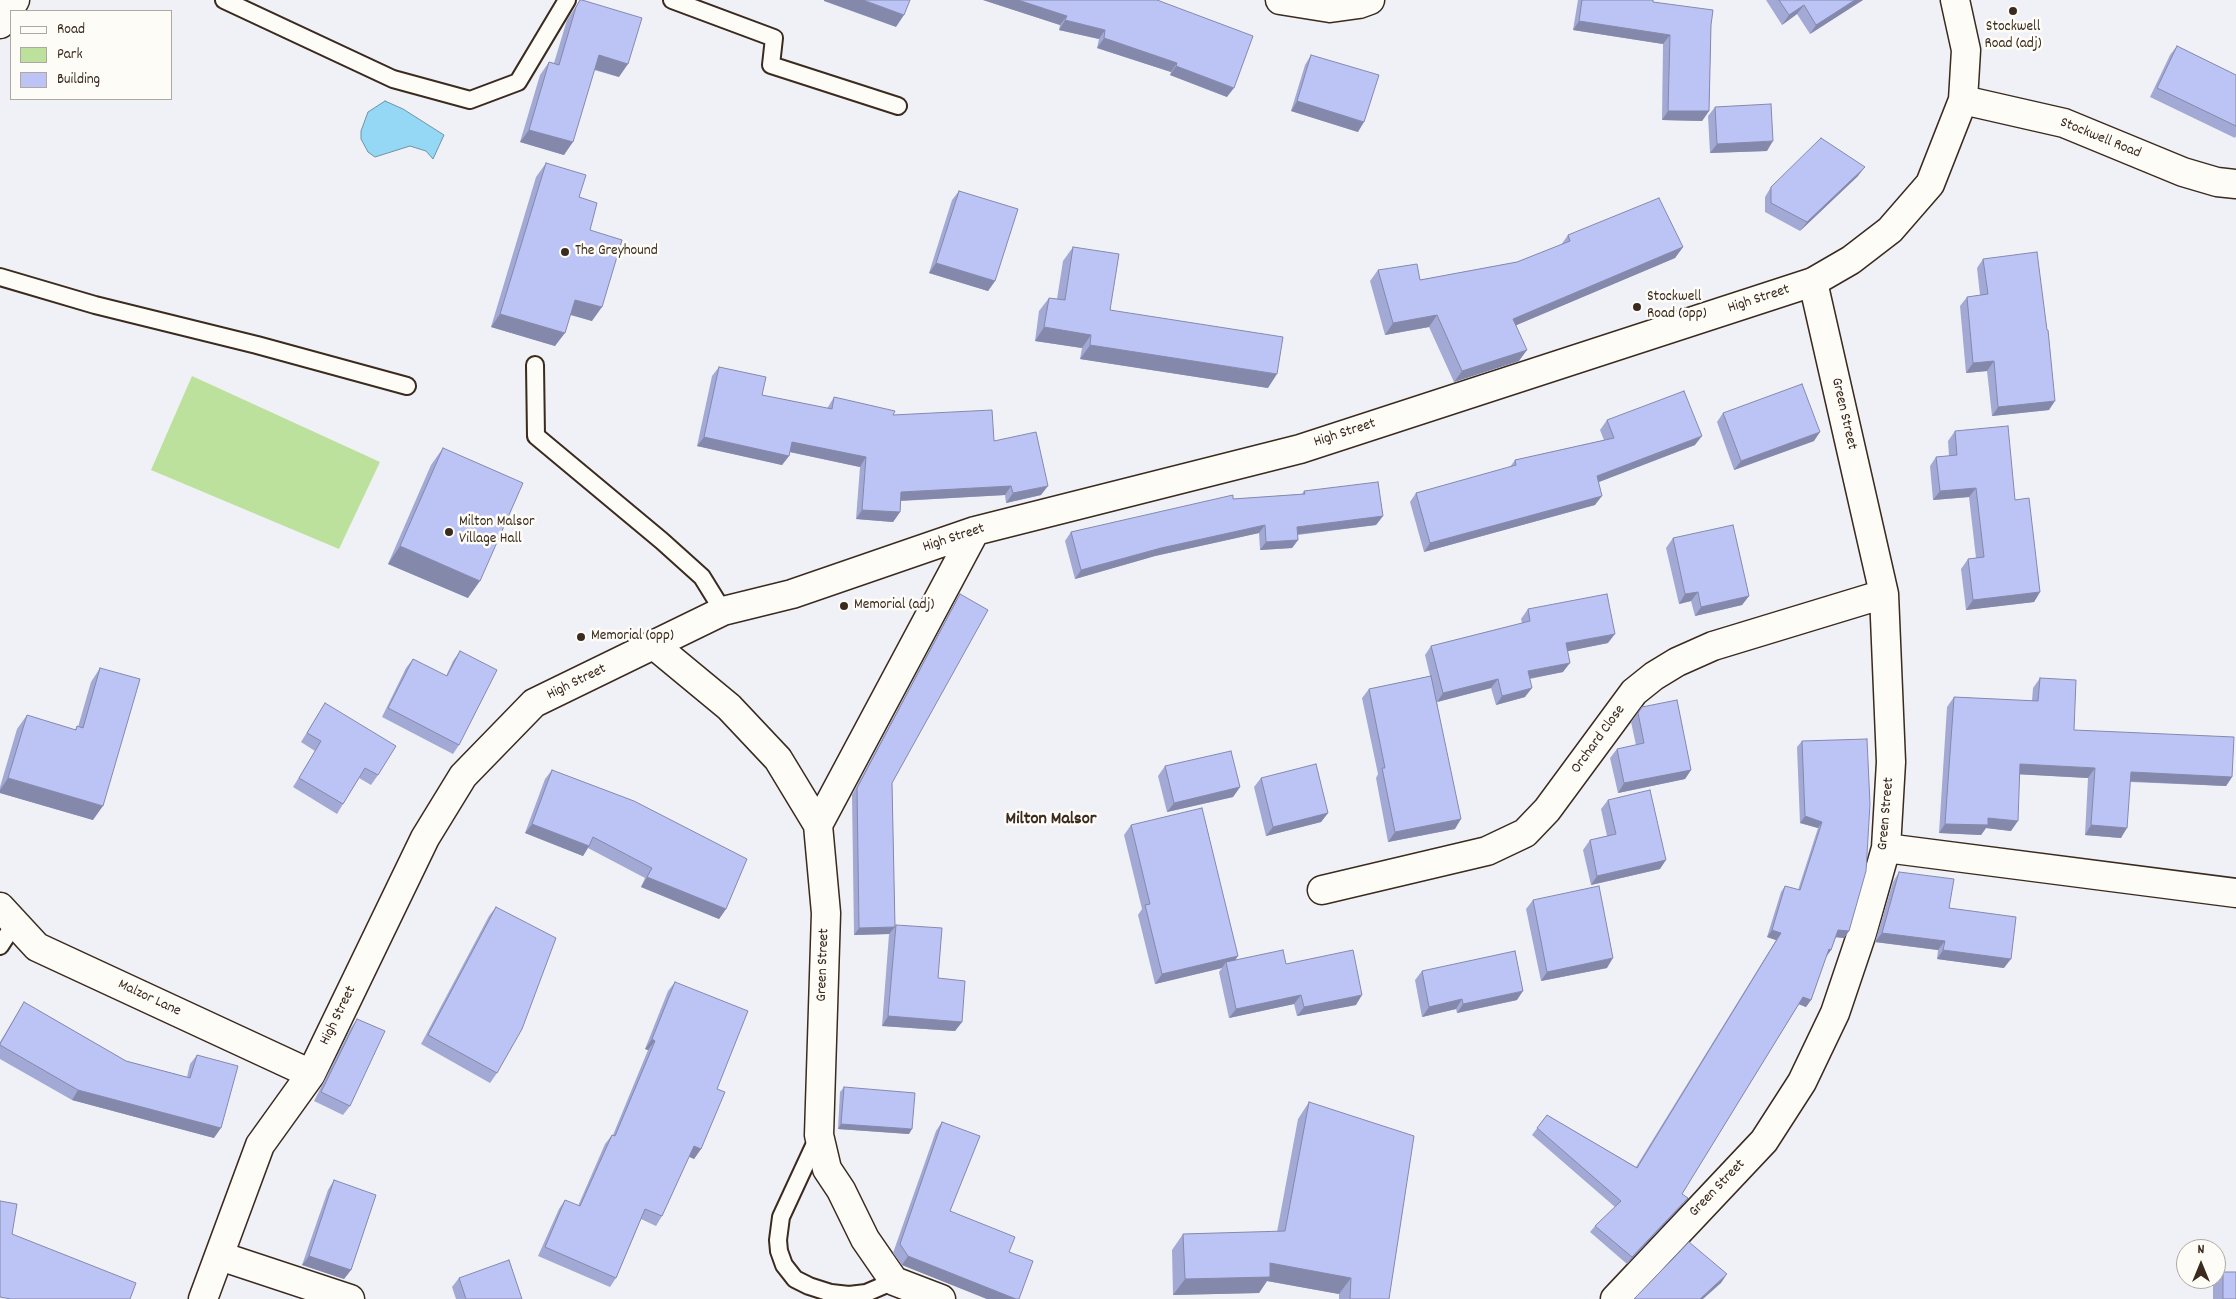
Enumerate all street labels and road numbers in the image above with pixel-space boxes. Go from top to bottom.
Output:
street label: Stockwell Road [2057,115,2143,163]
street label: High Street [1726,282,1792,318]
street label: Green Street [1826,376,1860,452]
street label: High Street [1312,416,1378,452]
street label: High Street [921,521,987,557]
street label: High Street [544,661,610,705]
street label: Orchard Close [1568,702,1630,778]
street label: Green Street [1875,777,1899,851]
street label: Green Street [814,928,834,1002]
street label: Malzor Lane [115,977,183,1021]
street label: High Street [317,983,361,1049]
street label: Green Street [1686,1156,1750,1222]

